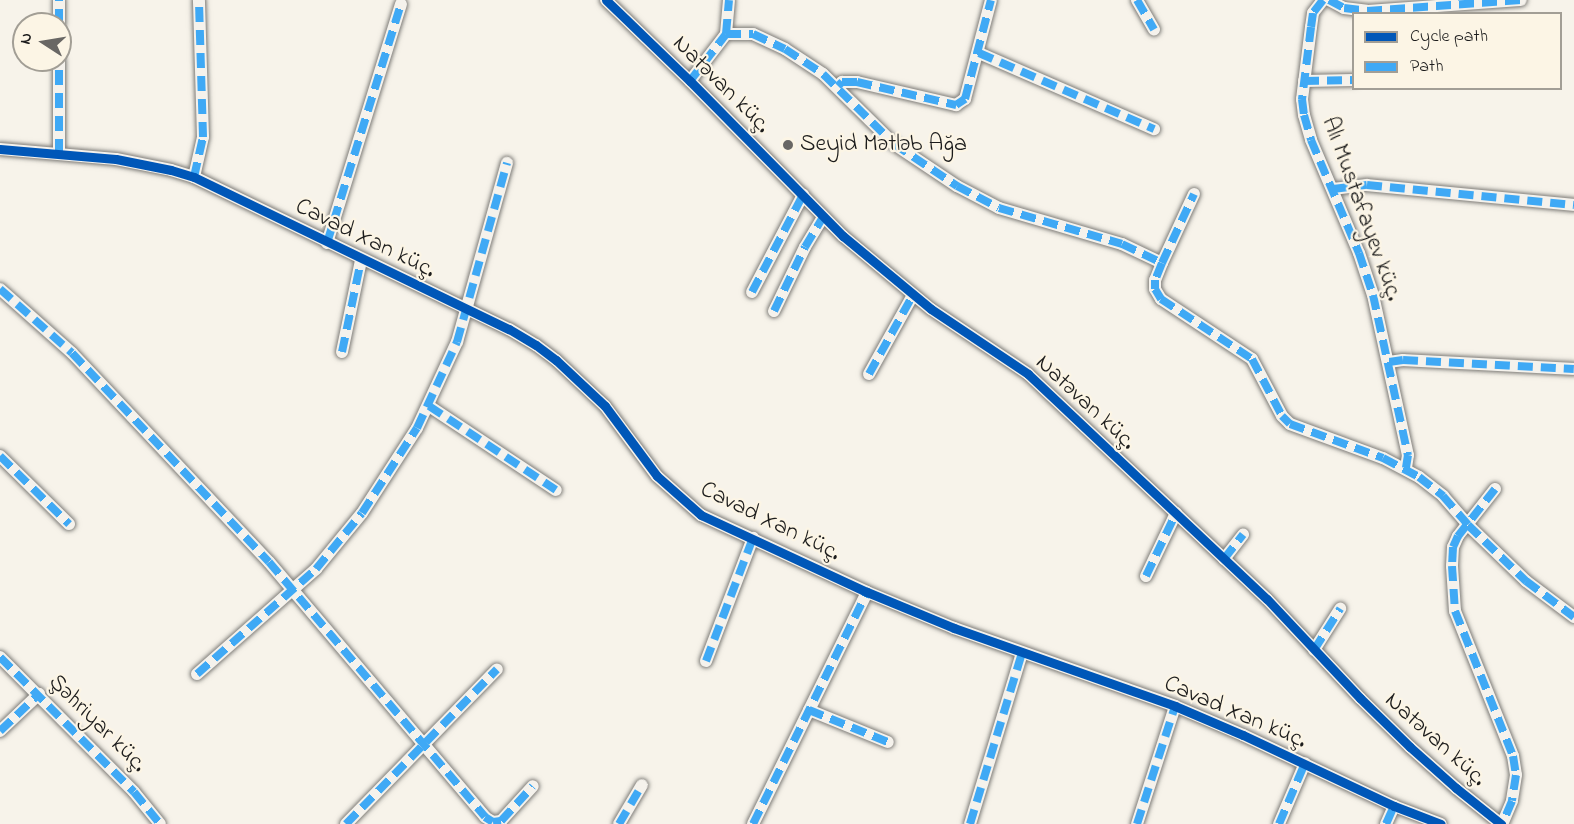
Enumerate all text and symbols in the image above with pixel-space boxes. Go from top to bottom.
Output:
north arrow [12,12,72,72]
legend [1352,12,1562,90]
text: Cycle path [1410,24,1488,50]
street label: Natəvan küç. [666,30,776,140]
text: N [13,31,39,46]
text: Path [1410,54,1444,80]
street label: Alı Mustafayev küç. [1314,113,1408,305]
place label: Seyid Mətləb Ağa [800,131,967,159]
marker: Seyid Mətləb Ağa [781,138,795,152]
street label: Cavad Xan küç. [290,193,440,285]
street label: Natəvan küç. [1029,349,1141,457]
street label: Cavad Xan küç. [695,476,845,568]
street label: Şəhriyar küç. [42,669,152,779]
street label: Cavad Xan küç. [1159,670,1311,756]
street label: Natəvan küç. [1378,687,1492,793]

